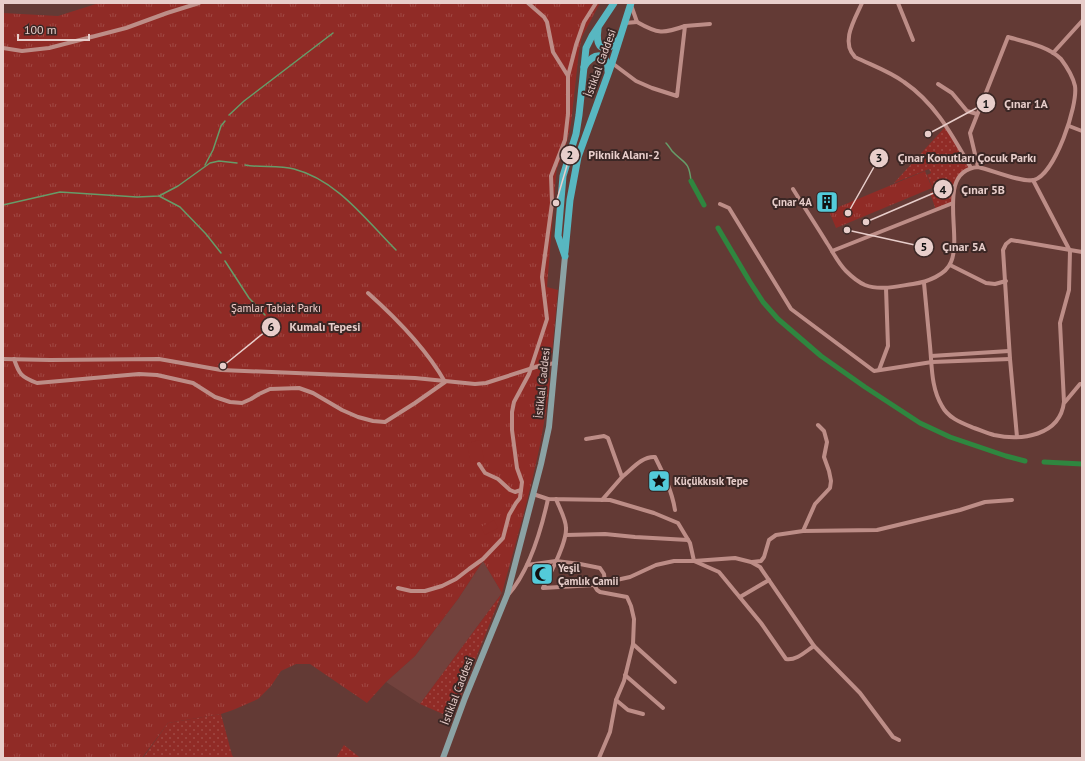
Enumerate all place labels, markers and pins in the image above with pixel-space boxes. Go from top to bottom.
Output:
callout: Çınar 1A [976,91,1056,115]
callout: Piknik Alanı-2 [560,143,668,167]
callout: Çınar Konutları Çocuk Parkı [869,146,1044,170]
callout: Çınar 5B [933,177,1012,201]
building icon: Çınar 4A [814,189,840,215]
place label: Çınar 4A [772,195,812,209]
callout: Çınar 5A [914,235,994,259]
callout: Kumalı Tepesi [261,315,369,339]
place icon: Küçükkısık Tepe [646,468,672,494]
place label: Küçükkısık Tepe [674,474,749,488]
mosque icon: Yeşil Çamlık Camii [529,561,555,587]
place label: Yeşil Çamlık Camii [557,561,619,588]

